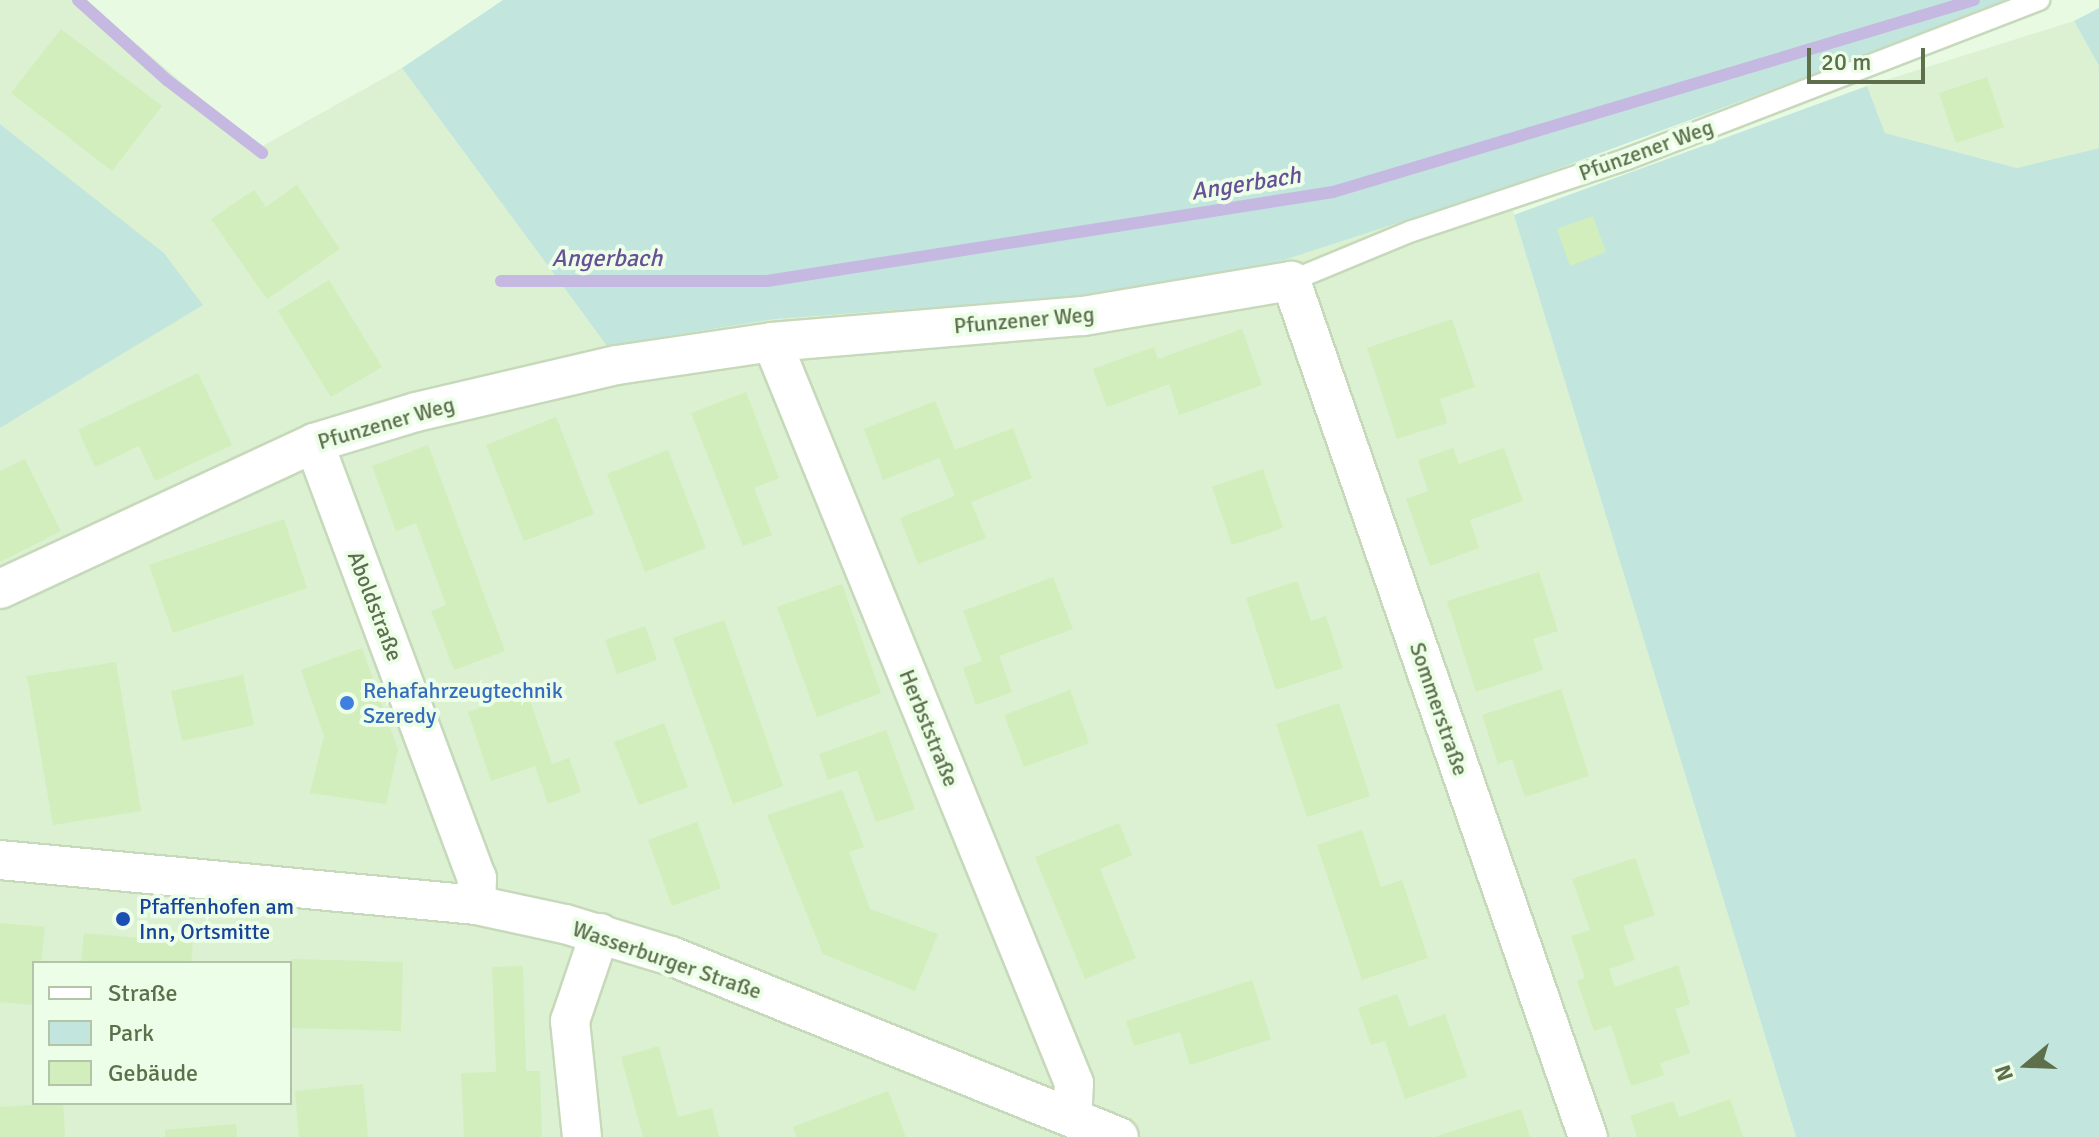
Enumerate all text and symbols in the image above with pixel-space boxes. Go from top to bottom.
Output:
scale bar [1811,32,1929,82]
text: 20 m [1821,47,1871,77]
street label: Pfunzener Weg [1575,113,1717,187]
water label: Angerbach [1189,161,1303,207]
water label: Angerbach [552,245,662,273]
street label: Pfunzener Weg [953,301,1095,339]
street label: Pfunzener Weg [315,391,457,455]
street label: Aboldstraße [342,547,408,665]
street label: Sommerstraße [1404,639,1474,779]
street label: Herbststraße [894,666,964,790]
place label: Rehafahrzeugtechnik Szeredy [363,677,563,728]
marker: Rehafahrzeugtechnik Szeredy [338,694,356,712]
place label: Pfaffenhofen am Inn, Ortsmitte [139,893,294,944]
marker: Pfaffenhofen am Inn, Ortsmitte [114,910,132,928]
street label: Wasserburger Straße [569,915,765,1005]
legend [32,961,292,1105]
text: Straße [108,978,178,1008]
text: Park [108,1018,154,1048]
north arrow [1987,1025,2067,1105]
text: Gebäude [108,1058,198,1088]
text: N [1989,1061,2019,1085]

